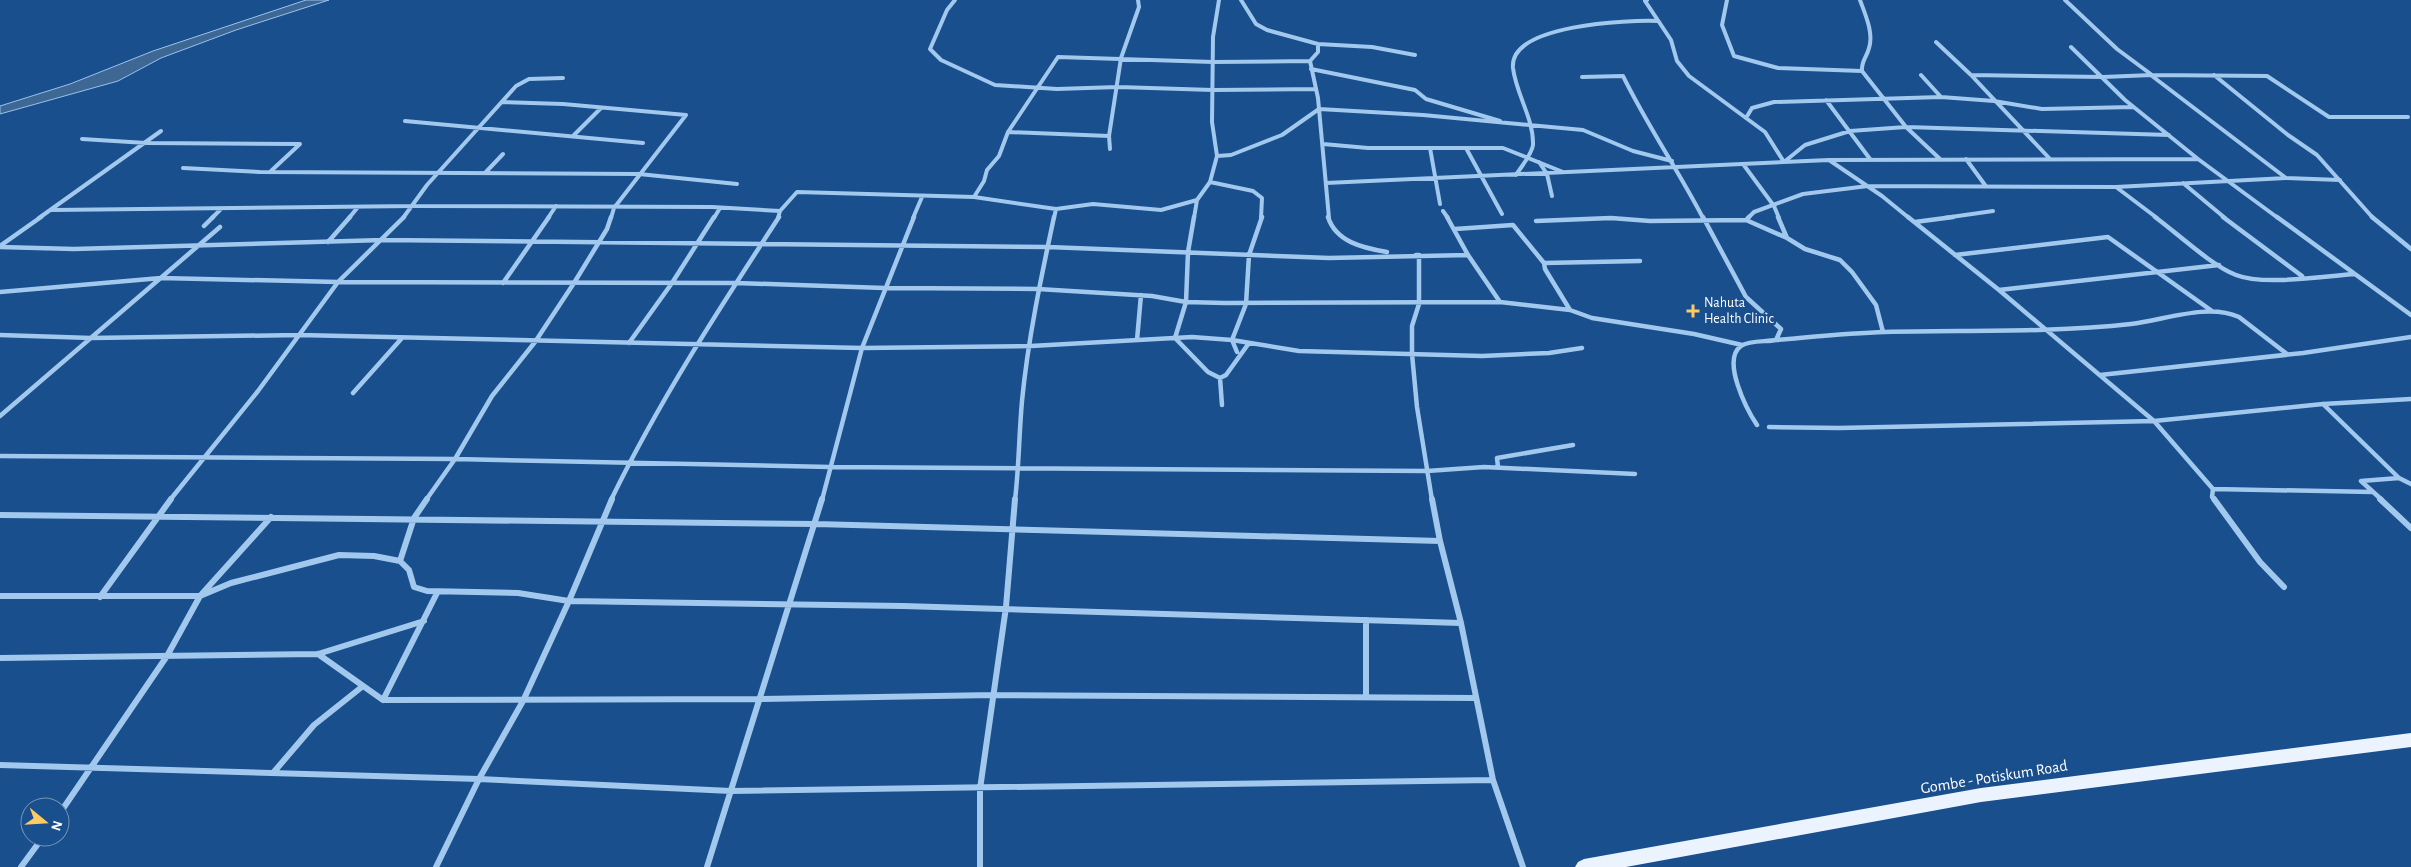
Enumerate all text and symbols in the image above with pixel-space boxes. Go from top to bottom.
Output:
place label: Nahuta Health Clinic [1704,296,1774,326]
marker: Nahuta Health Clinic [1686,304,1700,318]
street label: Gombe - Potiskum Road [1919,757,2069,797]
north arrow [20,797,70,847]
text: N [48,819,65,833]

